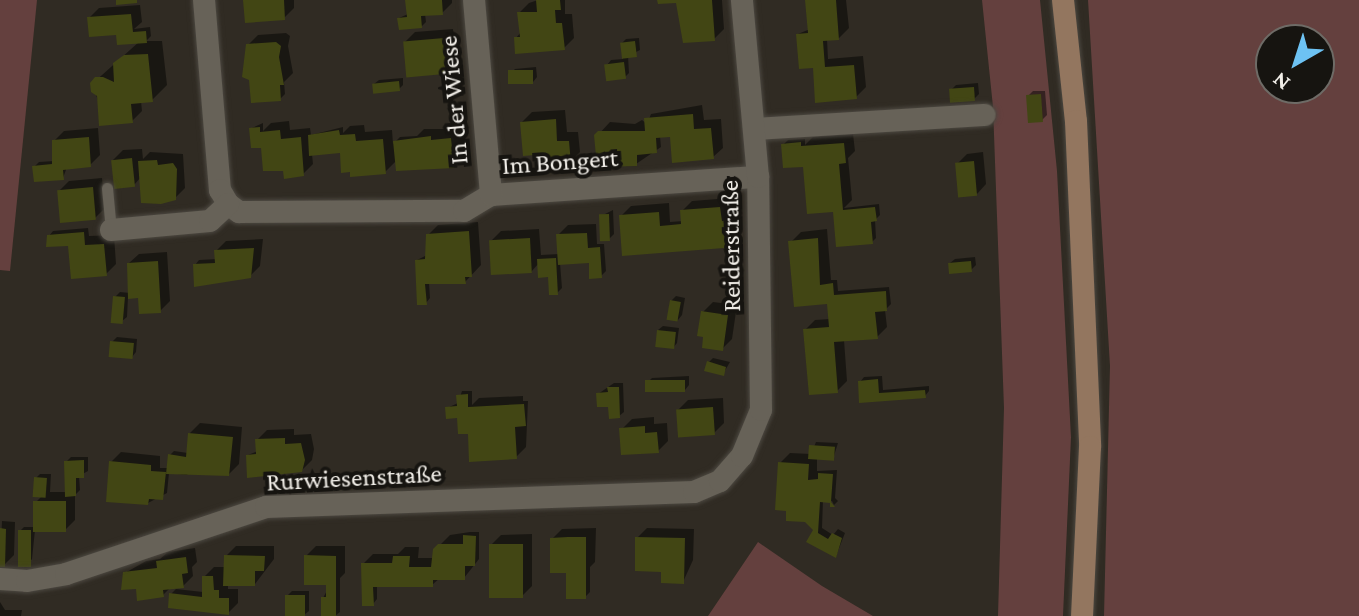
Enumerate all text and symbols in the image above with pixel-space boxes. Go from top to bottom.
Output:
north arrow [1255,24,1335,104]
street label: In der Wiese [433,34,475,166]
text: N [1267,67,1295,96]
street label: Im Bongert [501,142,619,182]
street label: Reiderstraße [714,180,748,312]
street label: Rurwiesenstraße [265,458,443,498]

